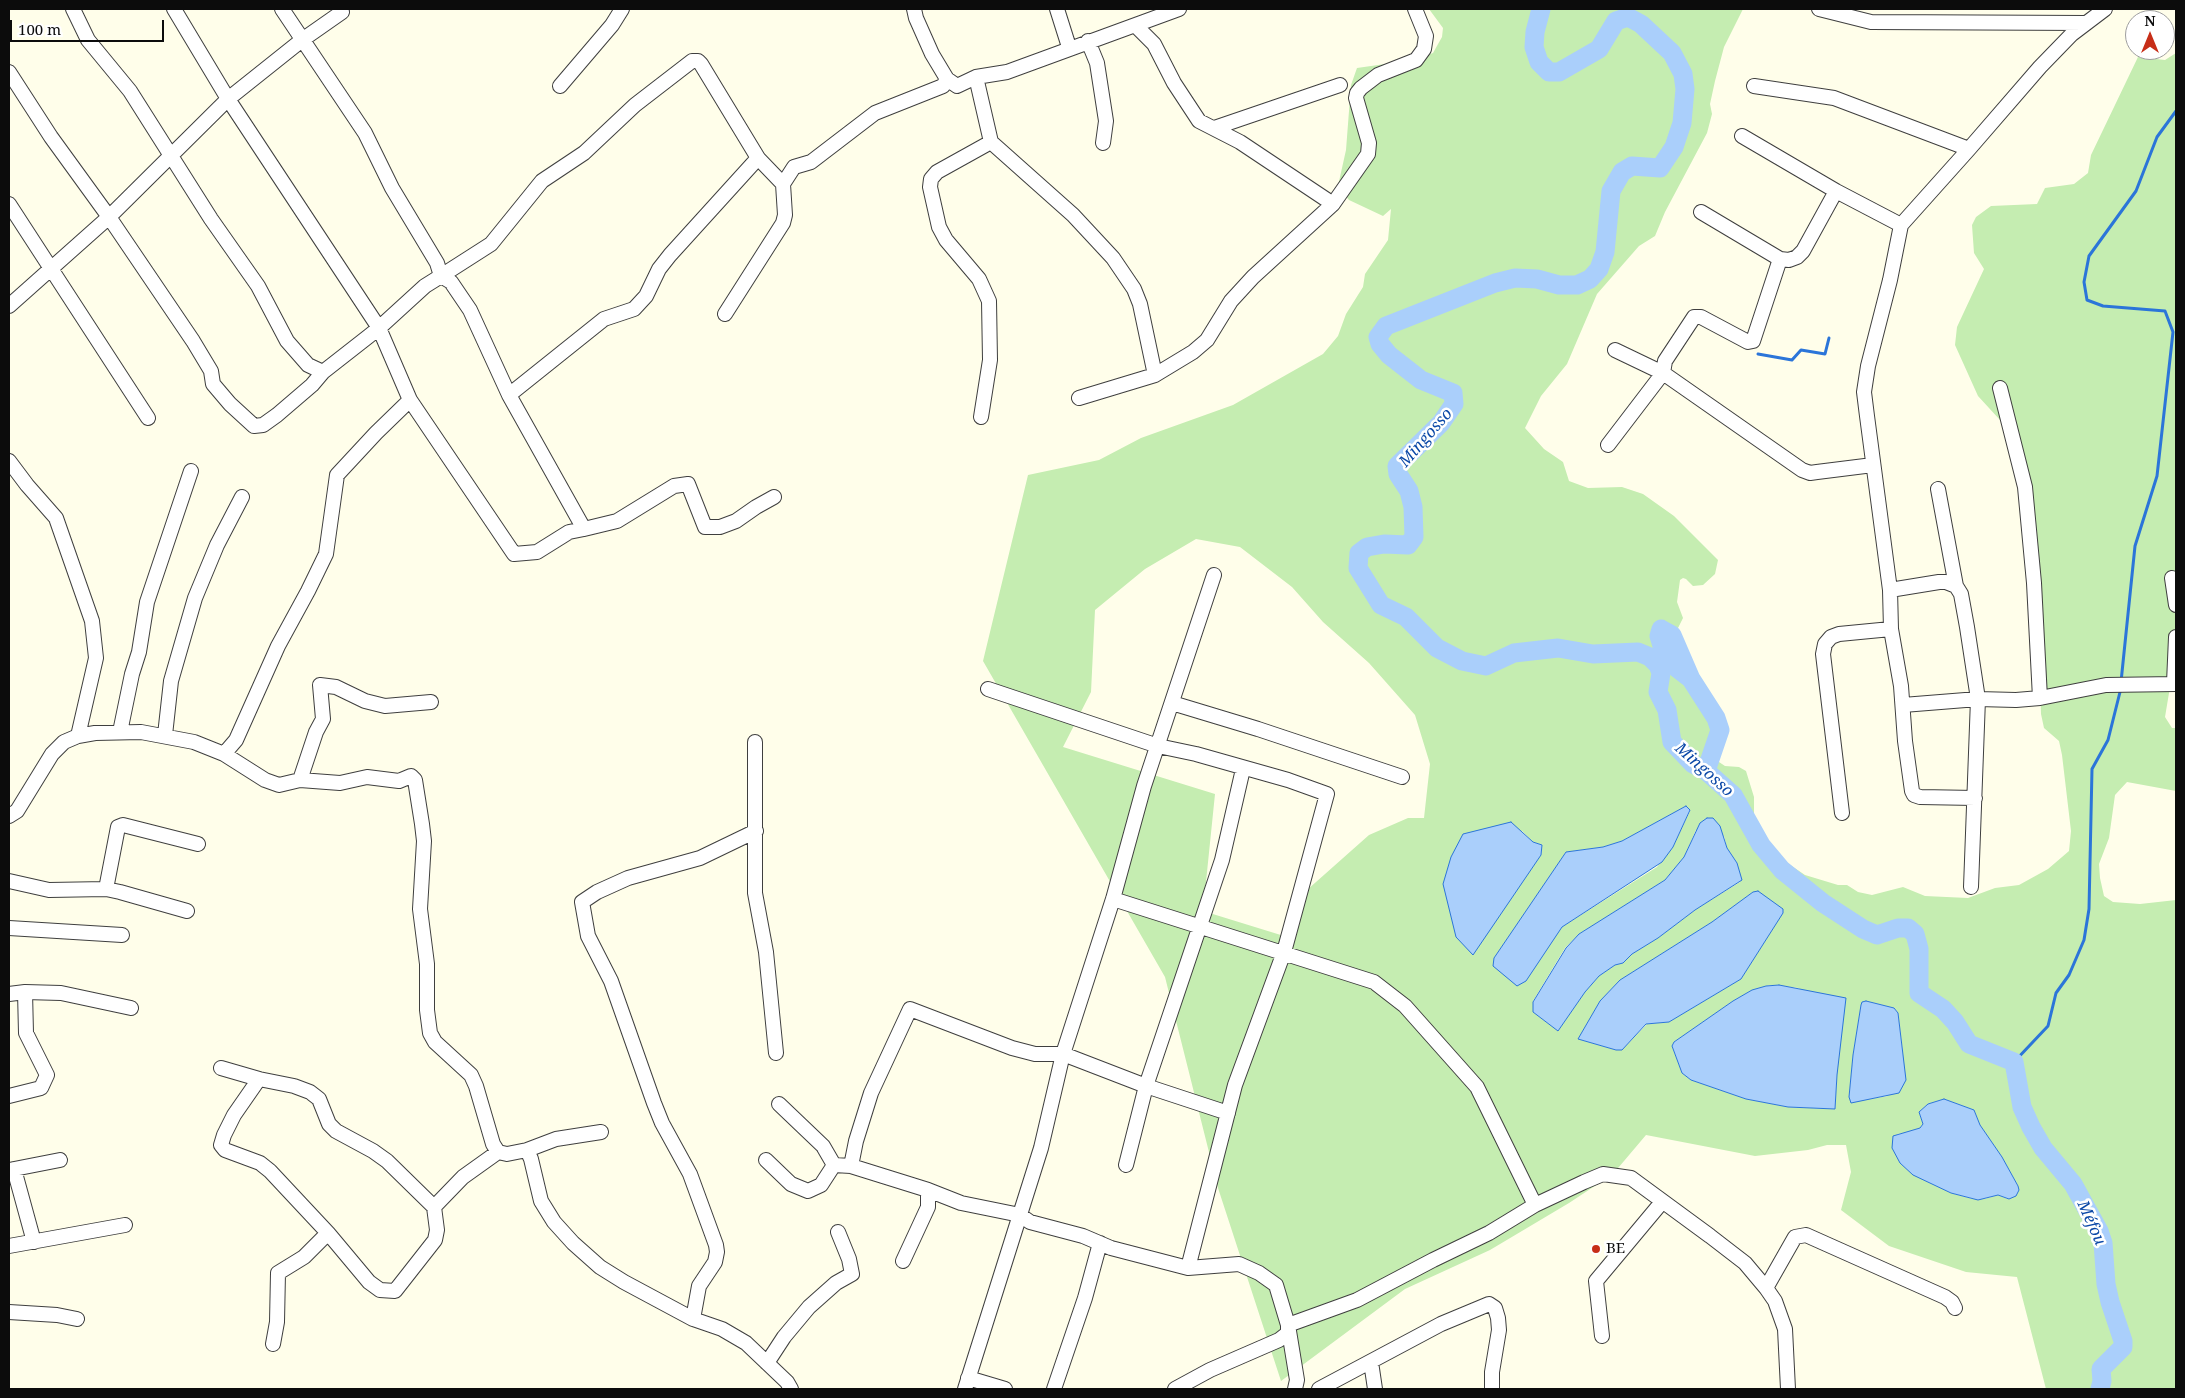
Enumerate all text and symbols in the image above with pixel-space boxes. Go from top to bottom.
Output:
scale bar [12,10,166,42]
north arrow [2125,10,2175,60]
text: N [2144,11,2156,30]
text: 100 m [18,19,61,39]
water label: Mingosso [1395,405,1457,471]
water label: Mingosso [1671,739,1737,801]
water label: Méfou [2073,1198,2109,1248]
place label: BE [1606,1240,1625,1258]
marker: BE [1590,1243,1602,1255]

